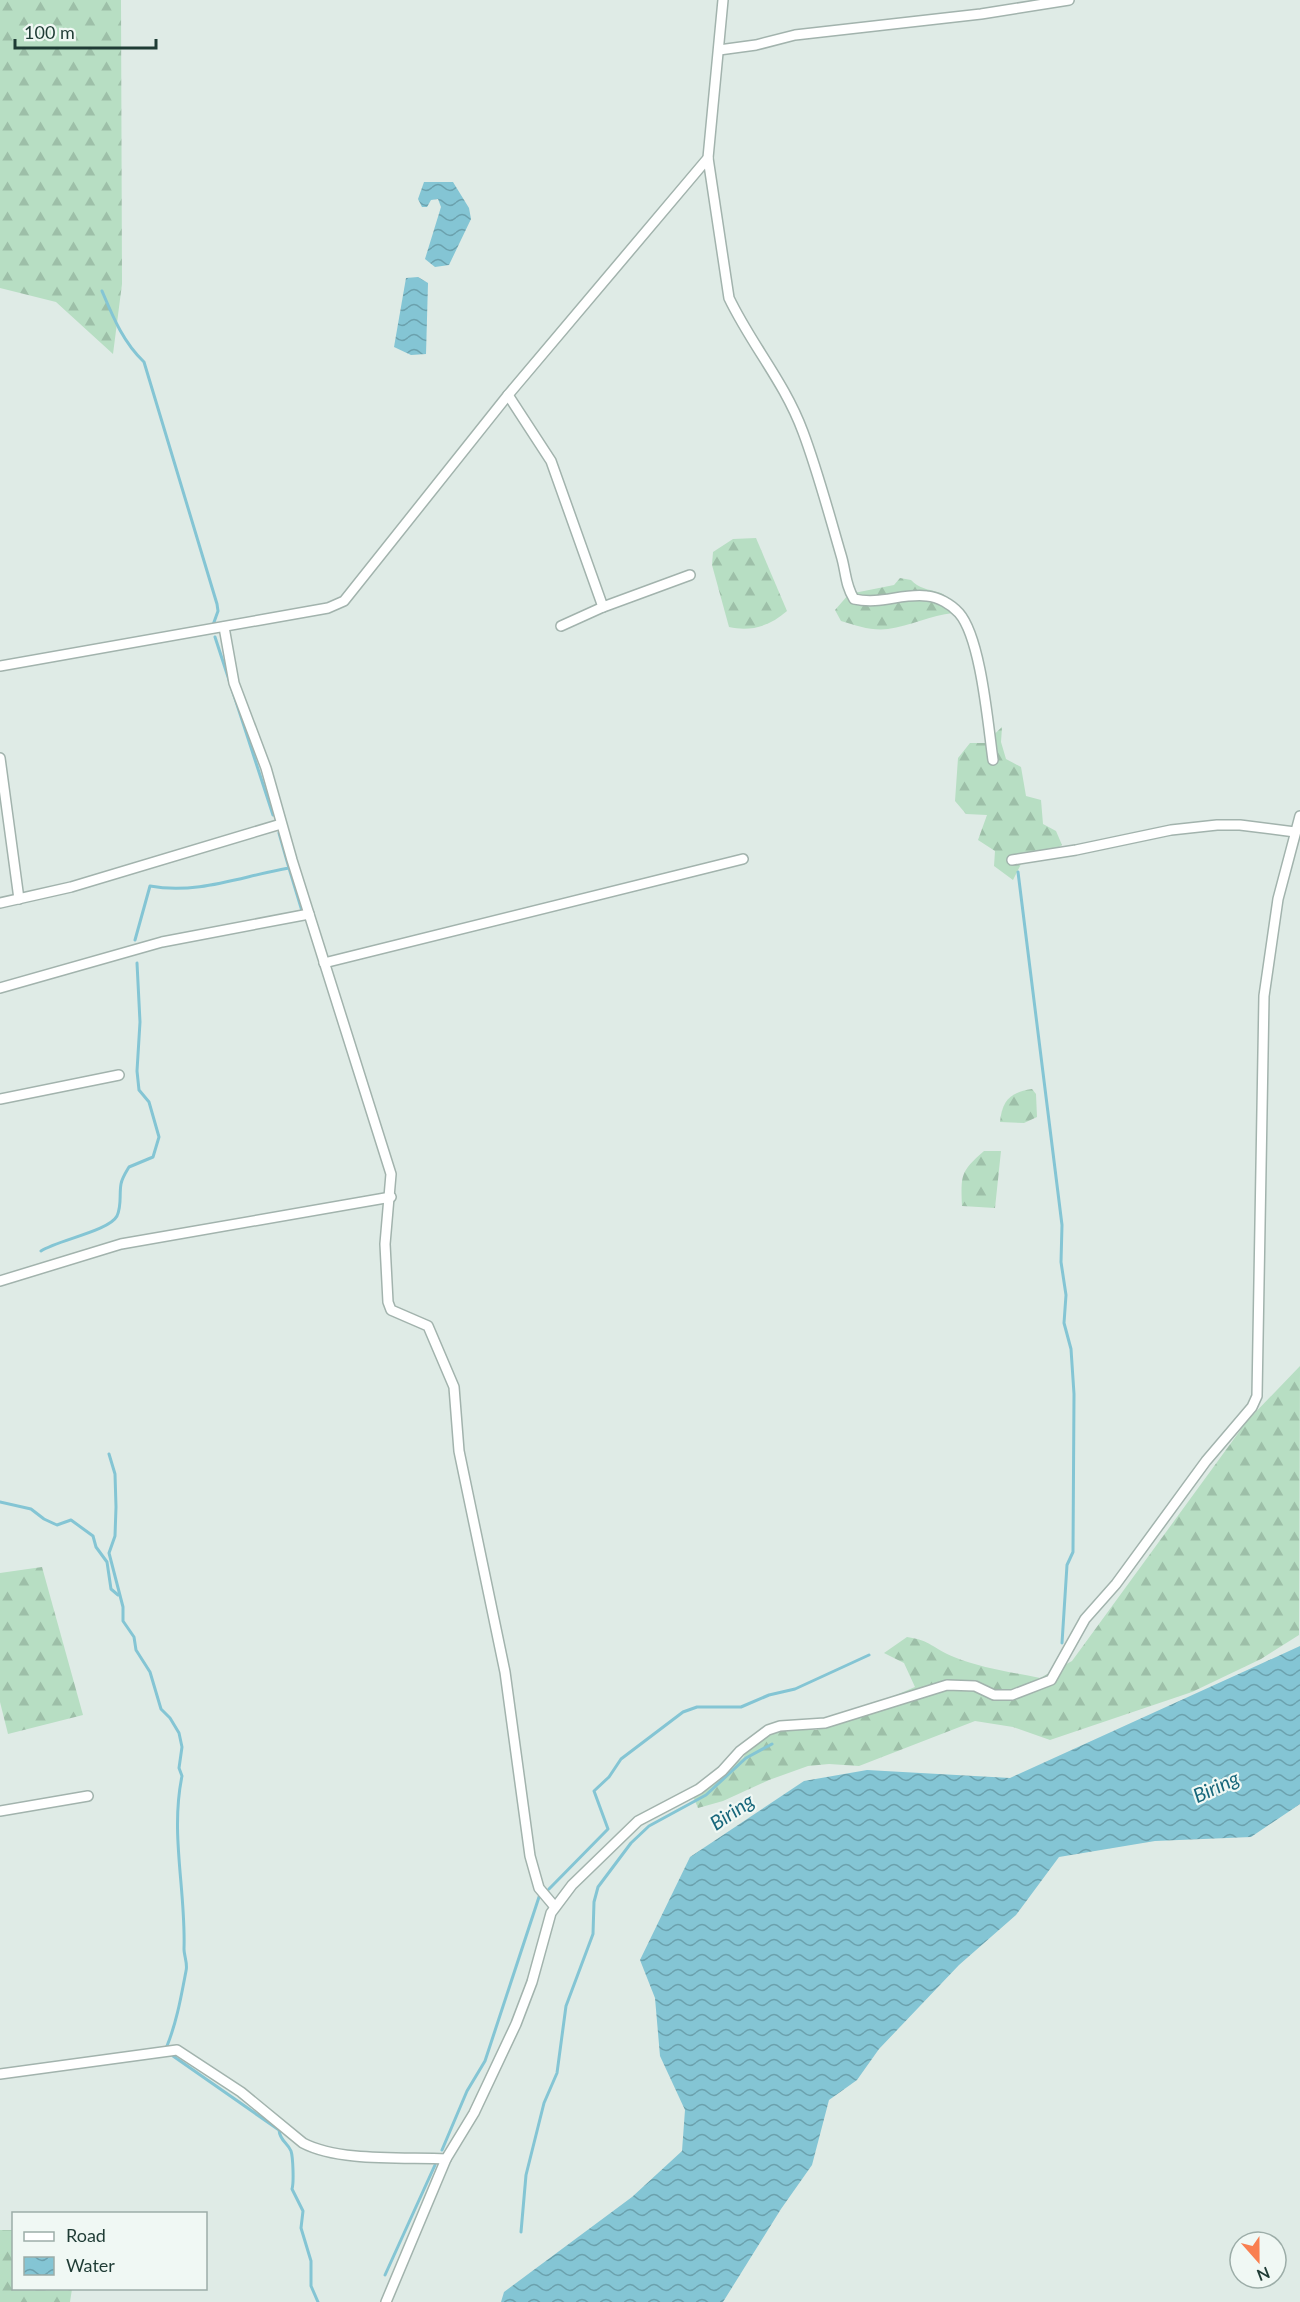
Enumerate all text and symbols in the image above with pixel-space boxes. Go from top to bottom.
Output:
scale bar [15,12,156,50]
text: 100 m [24,21,75,43]
water label: Biring [1189,1765,1243,1807]
water label: Biring [705,1788,758,1835]
legend [12,2212,207,2290]
text: Road [66,2224,106,2246]
north arrow [1228,2230,1288,2290]
text: Water [66,2254,115,2276]
text: N [1254,2263,1273,2286]

